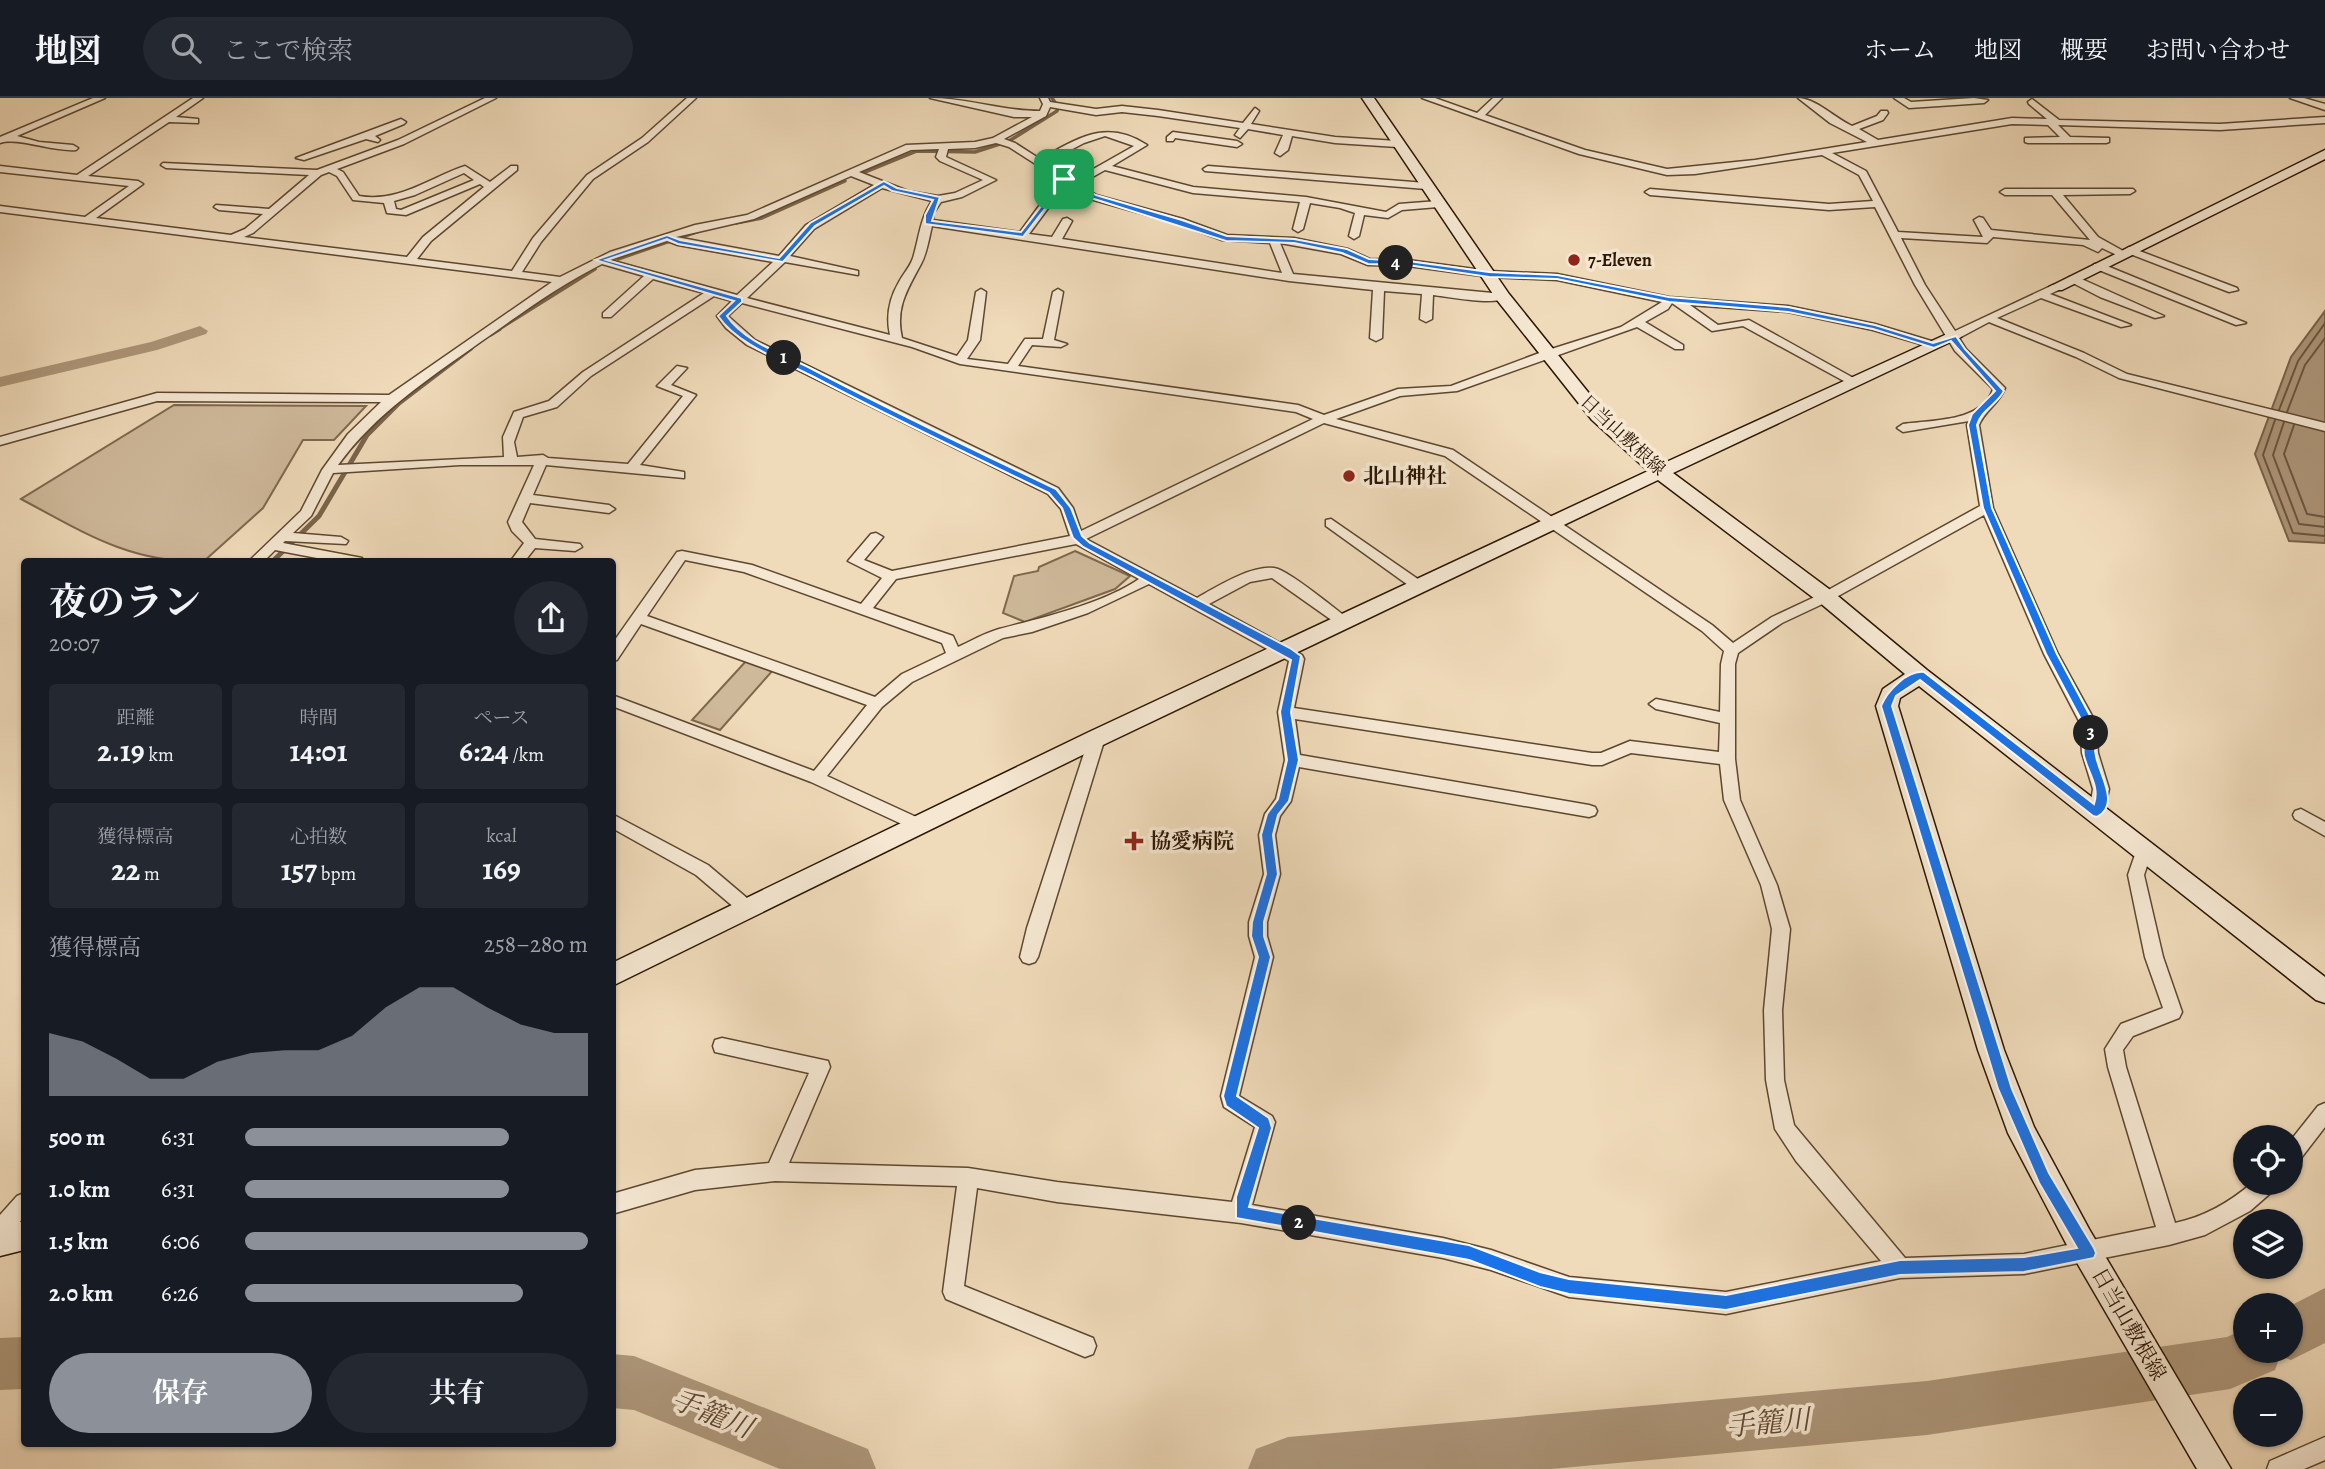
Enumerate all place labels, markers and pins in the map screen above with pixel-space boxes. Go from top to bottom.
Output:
pin [1034,149,1094,209]
pin: 4 [1378,246,1414,280]
place label: 7-Eleven [1588,248,1652,272]
marker: 7-Eleven [1566,252,1582,268]
pin: 1 [766,341,802,376]
place label: 北山神社 [1363,462,1447,490]
marker: 北山神社 [1341,468,1357,484]
pin: 3 [2074,716,2108,750]
place label: 協愛病院 [1150,827,1234,855]
marker: 協愛病院 [1124,831,1144,851]
pin: 2 [1282,1206,1316,1240]

